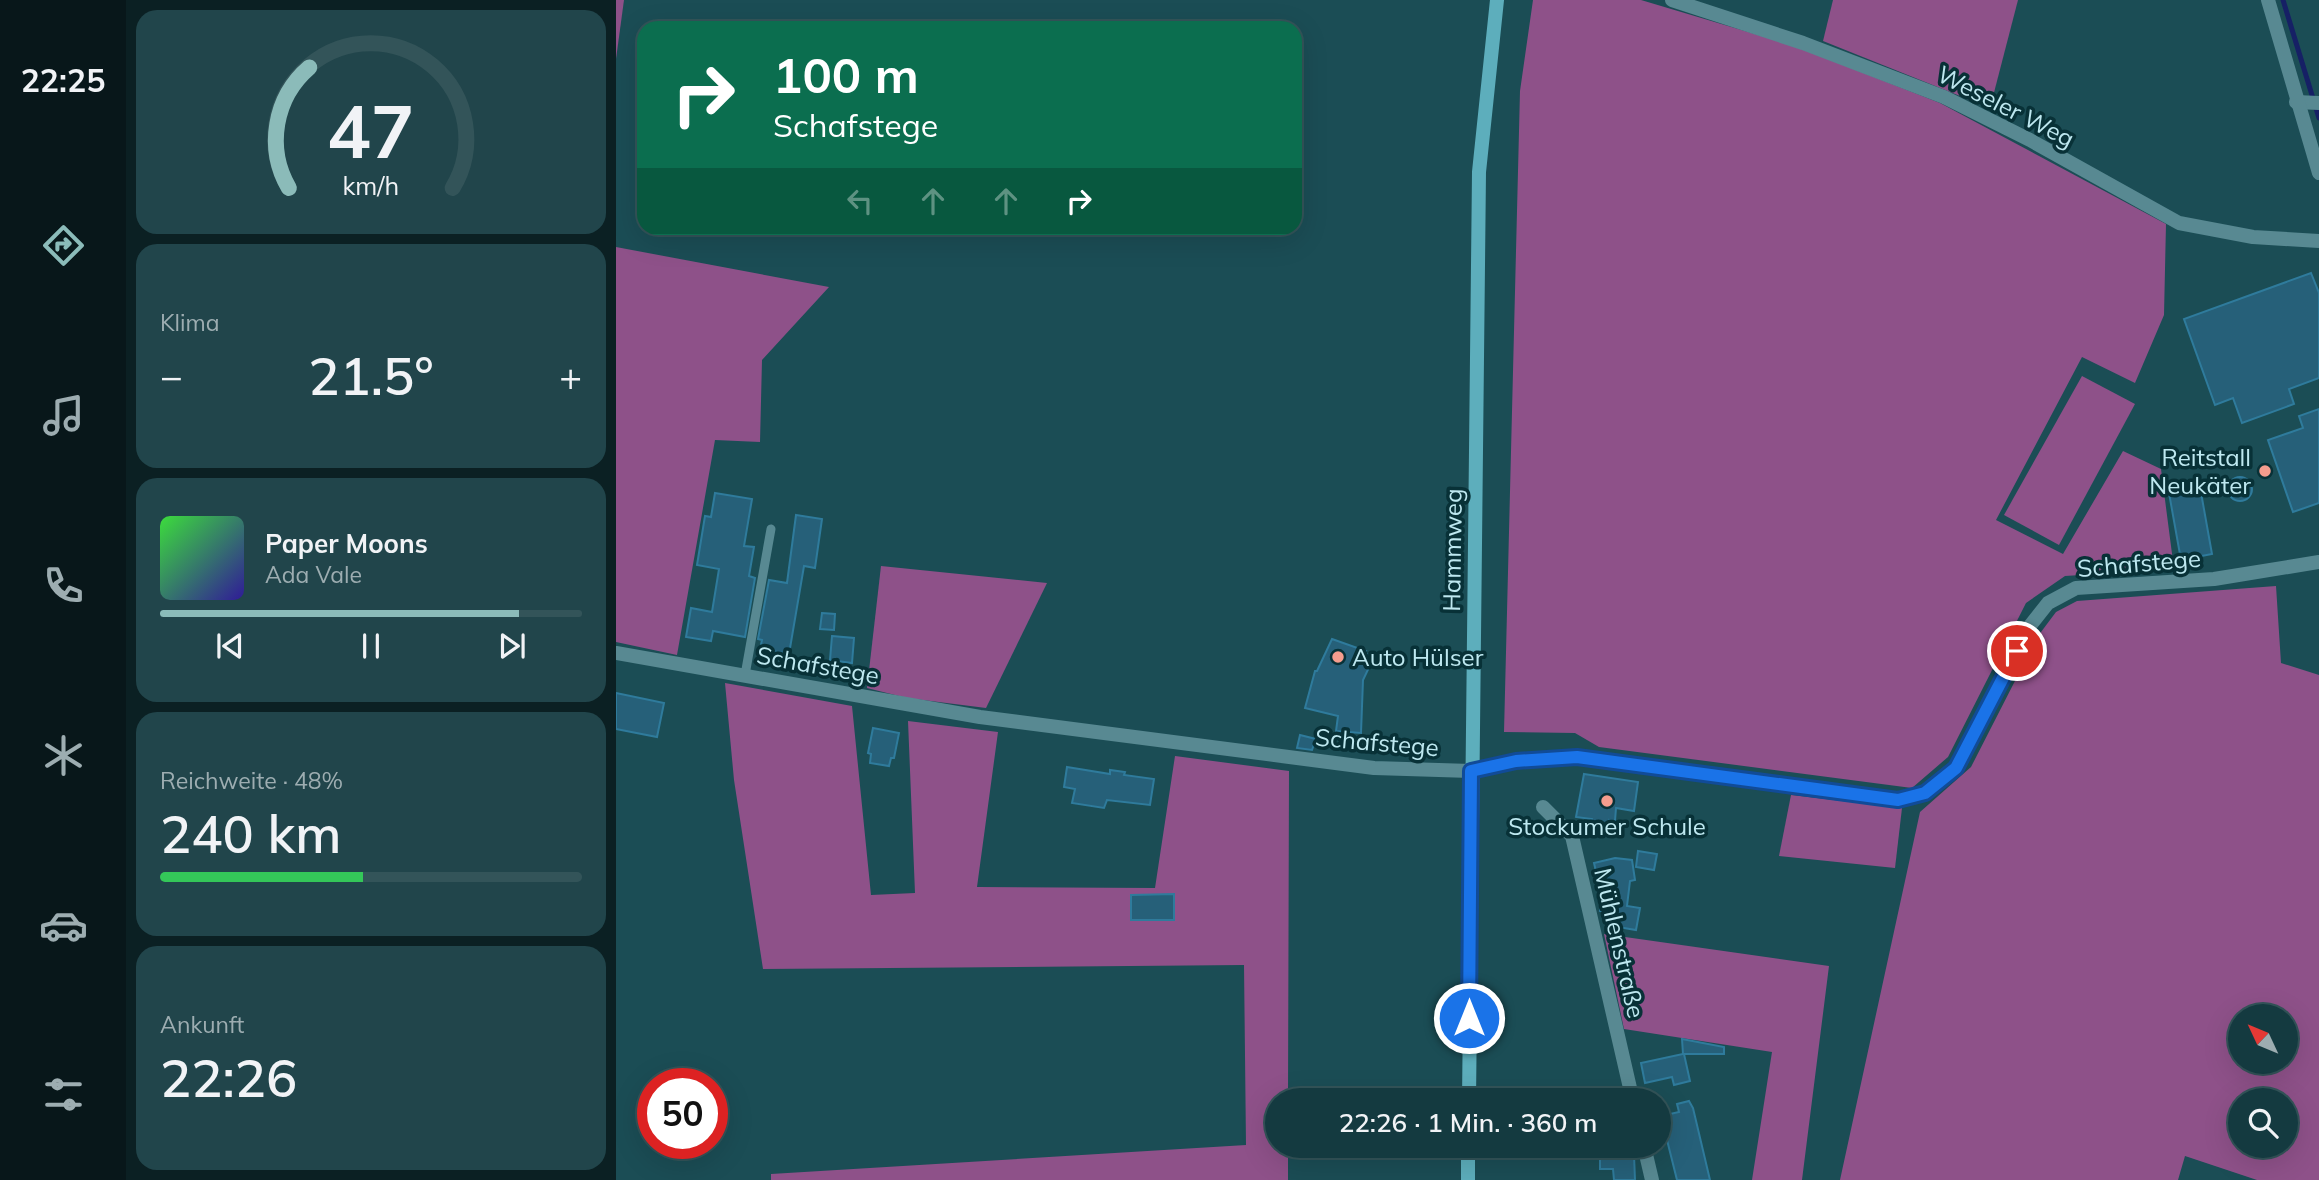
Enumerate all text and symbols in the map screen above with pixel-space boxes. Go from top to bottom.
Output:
text: 100 m [773,44,919,105]
icon: right [658,49,749,140]
street label: Weseler Weg [1932,59,2080,153]
text: 22:25 [21,60,105,100]
text: 47 [327,85,415,176]
text: Schafstege [773,105,938,145]
text: km/h [343,170,399,201]
icon: left [841,182,879,220]
icon: ahead [914,182,952,220]
icon: ahead [987,182,1025,220]
icon: right [1060,182,1098,220]
icon: directions [39,221,88,270]
text: Klima [160,308,220,337]
text: 21.5° [308,343,434,408]
text: − [160,352,183,400]
text: + [559,352,582,400]
icon: music [39,391,88,440]
place label: Reitstall Neukäter [2149,442,2251,500]
marker: Reitstall Neukäter [2257,463,2273,479]
street label: Hammweg [1436,488,1468,612]
text: Paper Moons [265,527,428,560]
street label: Schafstege [2076,543,2202,583]
text: Ada Vale [265,560,362,589]
icon: phone [39,561,88,610]
pin [1987,621,2047,681]
icon: previous [211,627,249,665]
icon: pause [352,627,390,665]
icon: next [493,627,531,665]
icon: arrive [1998,632,2036,670]
street label: Schafstege [754,639,882,691]
place label: Auto Hülser [1352,642,1484,672]
marker: Auto Hülser [1330,649,1346,665]
street label: Schafstege [1314,722,1440,762]
icon: climate [39,731,88,780]
text: Reichweite · 48% [160,766,343,795]
marker: Stockumer Schule [1599,793,1615,809]
text: 240 km [160,801,341,866]
place label: Stockumer Schule [1508,811,1706,841]
street label: Mühlenstraße [1588,865,1652,1021]
icon: car [39,901,88,950]
position arrow [1432,981,1506,1055]
north arrow [2228,1004,2298,1074]
map controls [2228,1004,2298,1158]
text: Ankunft [160,1010,244,1039]
text: 22:26 [160,1045,297,1110]
speed limit sign: 50 [637,1068,728,1159]
icon: filters [39,1070,88,1119]
button: search [2228,1088,2298,1158]
text: 22:26 · 1 Min. · 360 m [1339,1106,1597,1139]

